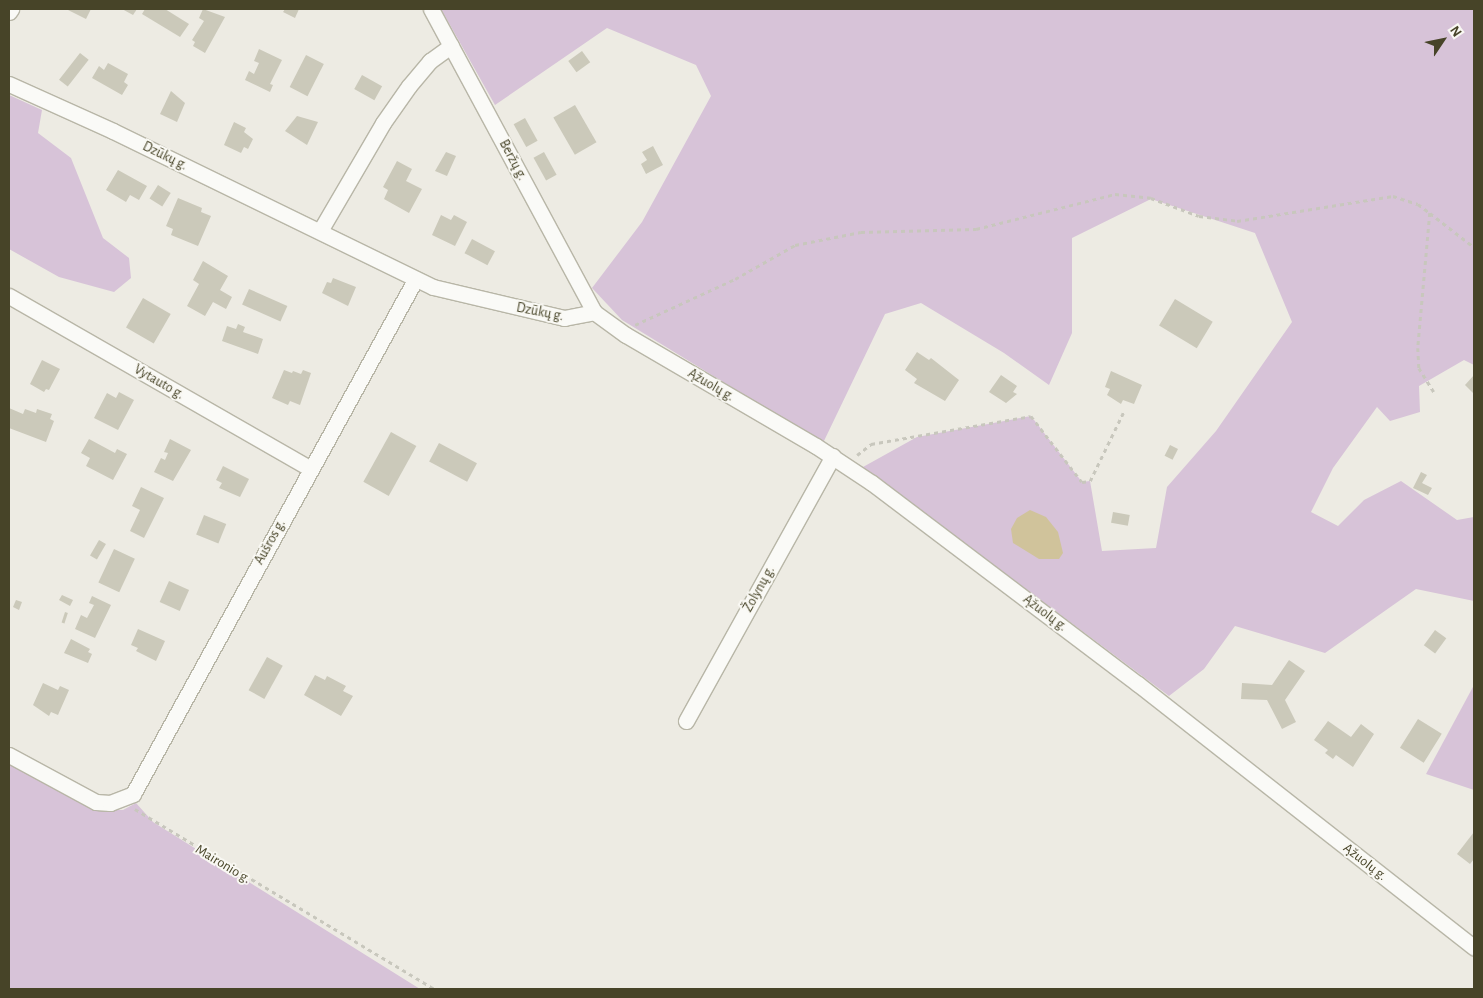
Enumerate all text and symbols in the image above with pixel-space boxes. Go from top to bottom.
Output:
north arrow [1418,15,1468,65]
text: N [1447,24,1464,40]
street label: Beržų g. [495,137,531,183]
street label: Dzūkų g. [140,138,190,174]
street label: Dzūkų g. [515,299,565,325]
street label: Vytauto g. [131,361,187,403]
street label: Ąžuolų g. [685,365,737,405]
street label: Aušros g. [251,516,289,568]
street label: Žolynų g. [740,563,778,615]
street label: Ąžuolų g. [1020,591,1070,635]
street label: Ąžuolų g. [1340,840,1390,884]
street label: Maironio g. [192,841,254,887]

